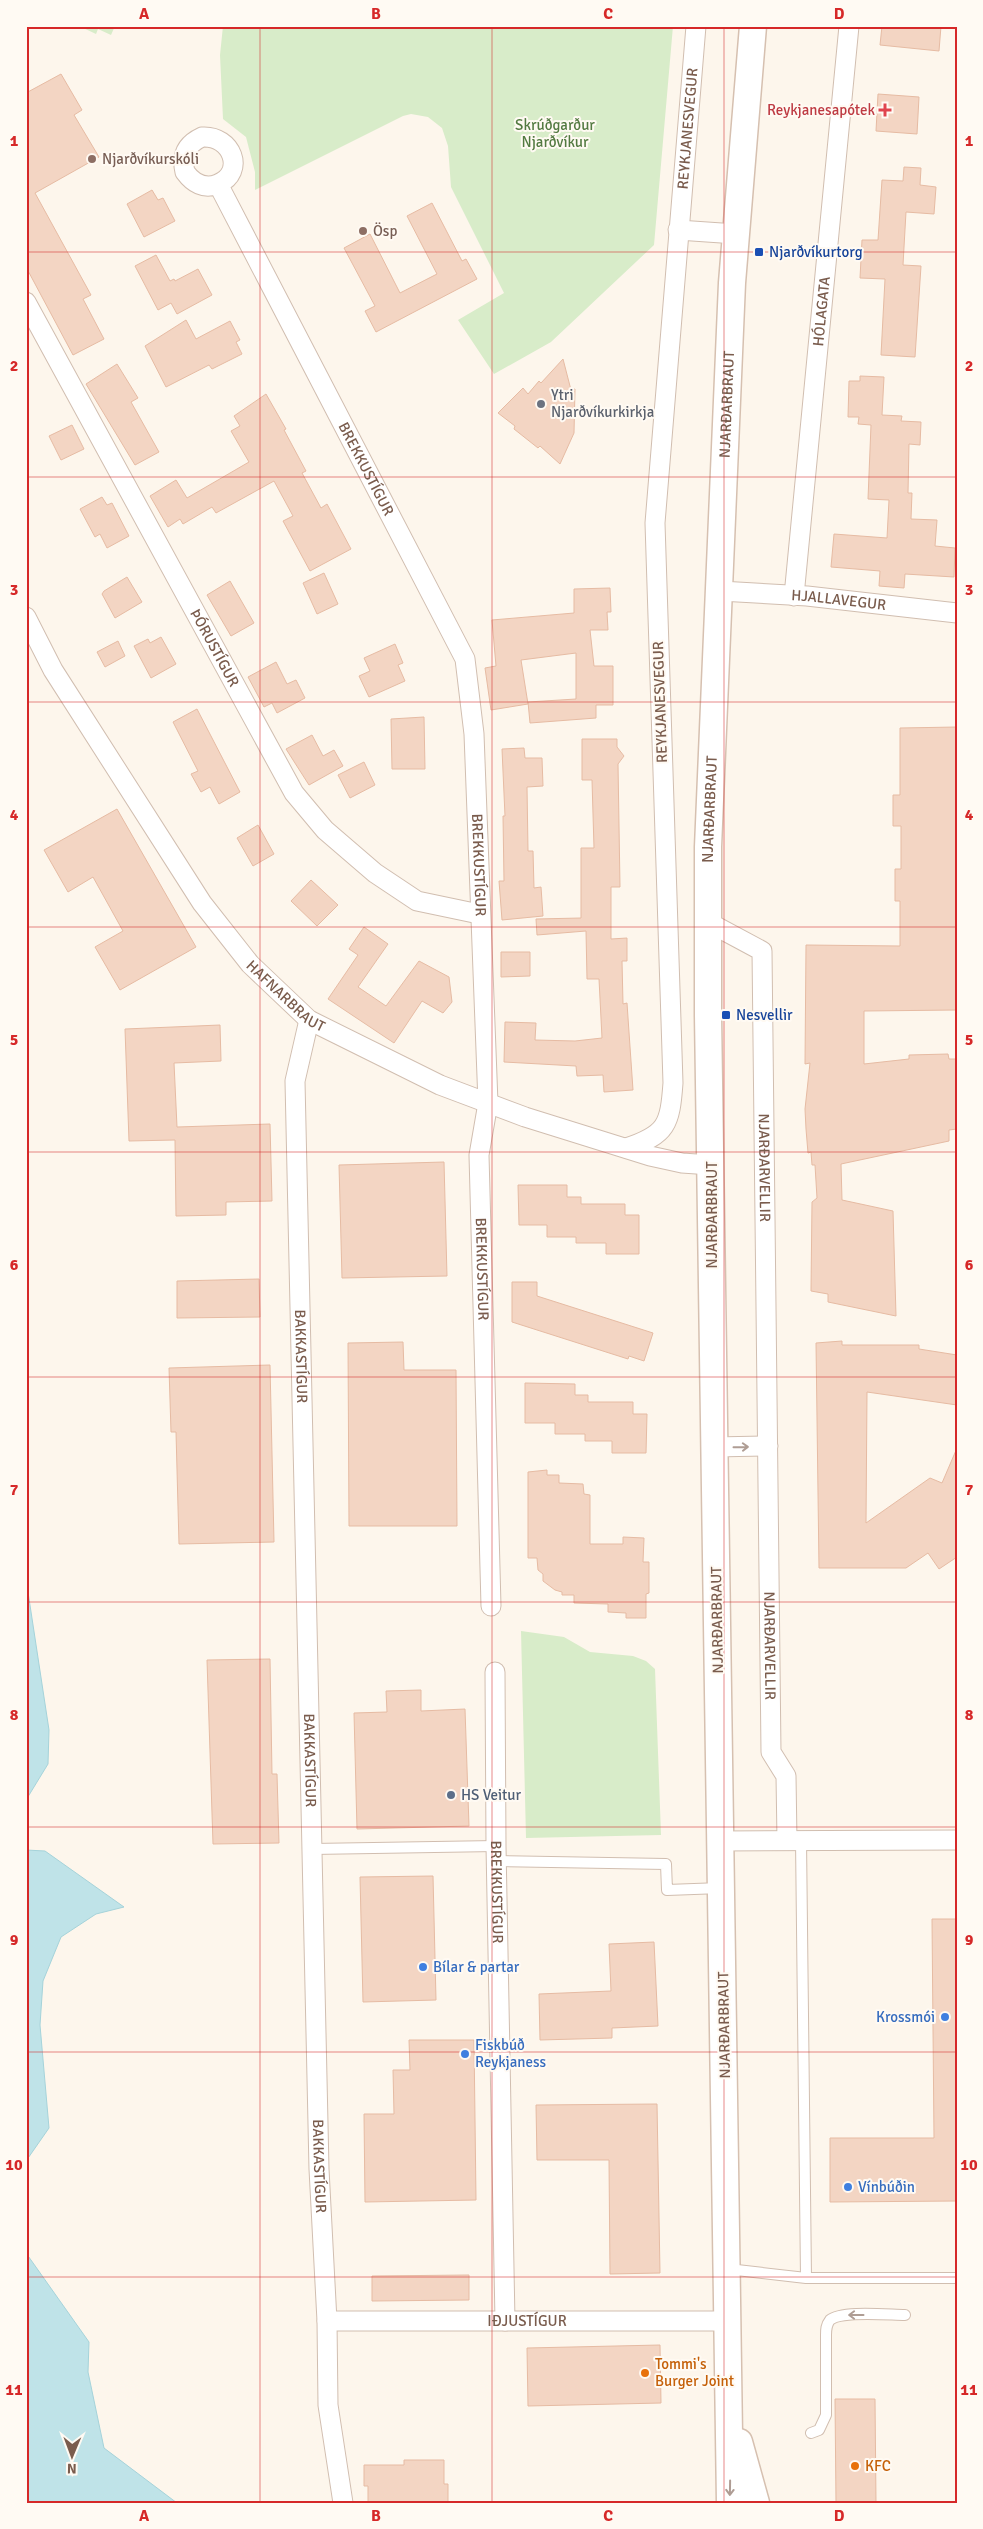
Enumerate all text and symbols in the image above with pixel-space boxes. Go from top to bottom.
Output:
text: A [139,4,150,24]
text: B [371,4,381,24]
text: C [603,4,613,24]
text: D [834,4,845,24]
street label: REYKJANESVEGUR [674,67,702,190]
place label: Reykjanesapótek [767,101,875,119]
marker: Reykjanesapótek [879,104,891,116]
park label: Skrúðgarður Njarðvíkur [515,116,595,151]
text: 1 [10,131,19,151]
text: 1 [965,131,974,151]
place label: Njarðvíkurskóli [102,150,199,168]
marker: Njarðvíkurskóli [86,153,98,165]
place label: Ösp [373,222,397,240]
marker: Ösp [357,225,369,237]
place label: Njarðvíkurtorg [769,243,863,261]
marker: Njarðvíkurtorg [753,246,765,258]
street label: HÓLAGATA [809,275,834,347]
street label: NJARÐARBRAUT [716,350,738,459]
text: 2 [10,356,18,376]
text: 2 [965,356,973,376]
place label: Ytri Njarðvíkurkirkja [551,386,654,421]
marker: Ytri Njarðvíkurkirkja [535,398,547,410]
street label: BREKKUSTÍGUR [334,419,398,519]
text: 3 [10,580,18,600]
text: 3 [965,580,973,600]
street label: HJALLAVEGUR [791,586,887,614]
street label: ÞÓRUSTÍGUR [186,606,243,690]
street label: REYKJANESVEGUR [649,641,671,763]
street label: NJARÐARBRAUT [699,755,721,863]
text: 4 [10,805,19,825]
text: 4 [965,805,974,825]
street label: BREKKUSTÍGUR [468,813,490,917]
street label: HAFNARBRAUT [243,956,329,1036]
place label: Nesvellir [736,1006,793,1024]
marker: Nesvellir [720,1009,732,1021]
text: 5 [10,1030,18,1050]
text: 5 [965,1030,973,1050]
street label: NJARÐARVELLIR [755,1113,774,1222]
street label: NJARÐARBRAUT [703,1161,721,1269]
street label: BREKKUSTÍGUR [472,1217,493,1321]
text: 6 [10,1255,19,1275]
text: 6 [965,1255,974,1275]
street label: BAKKASTÍGUR [291,1309,311,1403]
one-way arrow [732,1442,749,1452]
text: 7 [10,1480,19,1500]
text: 7 [965,1480,974,1500]
street label: NJARÐARBRAUT [707,1566,727,1674]
street label: NJARÐARVELLIR [760,1591,779,1700]
text: 8 [10,1705,19,1725]
text: 8 [965,1705,974,1725]
street label: BAKKASTÍGUR [300,1713,320,1807]
place label: HS Veitur [461,1786,522,1804]
marker: HS Veitur [445,1789,457,1801]
street label: BREKKUSTÍGUR [487,1840,507,1944]
text: 9 [10,1930,19,1950]
text: 9 [965,1930,974,1950]
place label: Bílar & partar [433,1958,520,1976]
marker: Bílar & partar [417,1961,429,1973]
street label: NJARÐARBRAUT [714,1971,734,2079]
place label: Krossmói [876,2008,935,2026]
marker: Krossmói [939,2011,951,2023]
place label: Fiskbúð Reykjaness [475,2036,547,2071]
marker: Fiskbúð Reykjaness [459,2048,471,2060]
street label: BAKKASTÍGUR [309,2119,330,2213]
text: 10 [5,2155,23,2175]
text: 10 [960,2155,978,2175]
place label: Vínbúðin [858,2178,915,2196]
marker: Vínbúðin [842,2181,854,2193]
one-way arrow [849,2310,865,2320]
street label: IÐJUSTÍGUR [487,2311,567,2330]
place label: Tommi's Burger Joint [655,2355,734,2390]
marker: Tommi's Burger Joint [639,2367,651,2379]
text: 11 [5,2380,23,2400]
text: 11 [960,2380,978,2400]
north arrow [48,2432,98,2482]
place label: KFC [865,2457,891,2475]
text: N [67,2460,77,2477]
marker: KFC [849,2460,861,2472]
one-way arrow [725,2480,735,2496]
text: A [139,2506,150,2526]
text: B [371,2506,381,2526]
text: C [603,2506,613,2526]
text: D [834,2506,845,2526]

